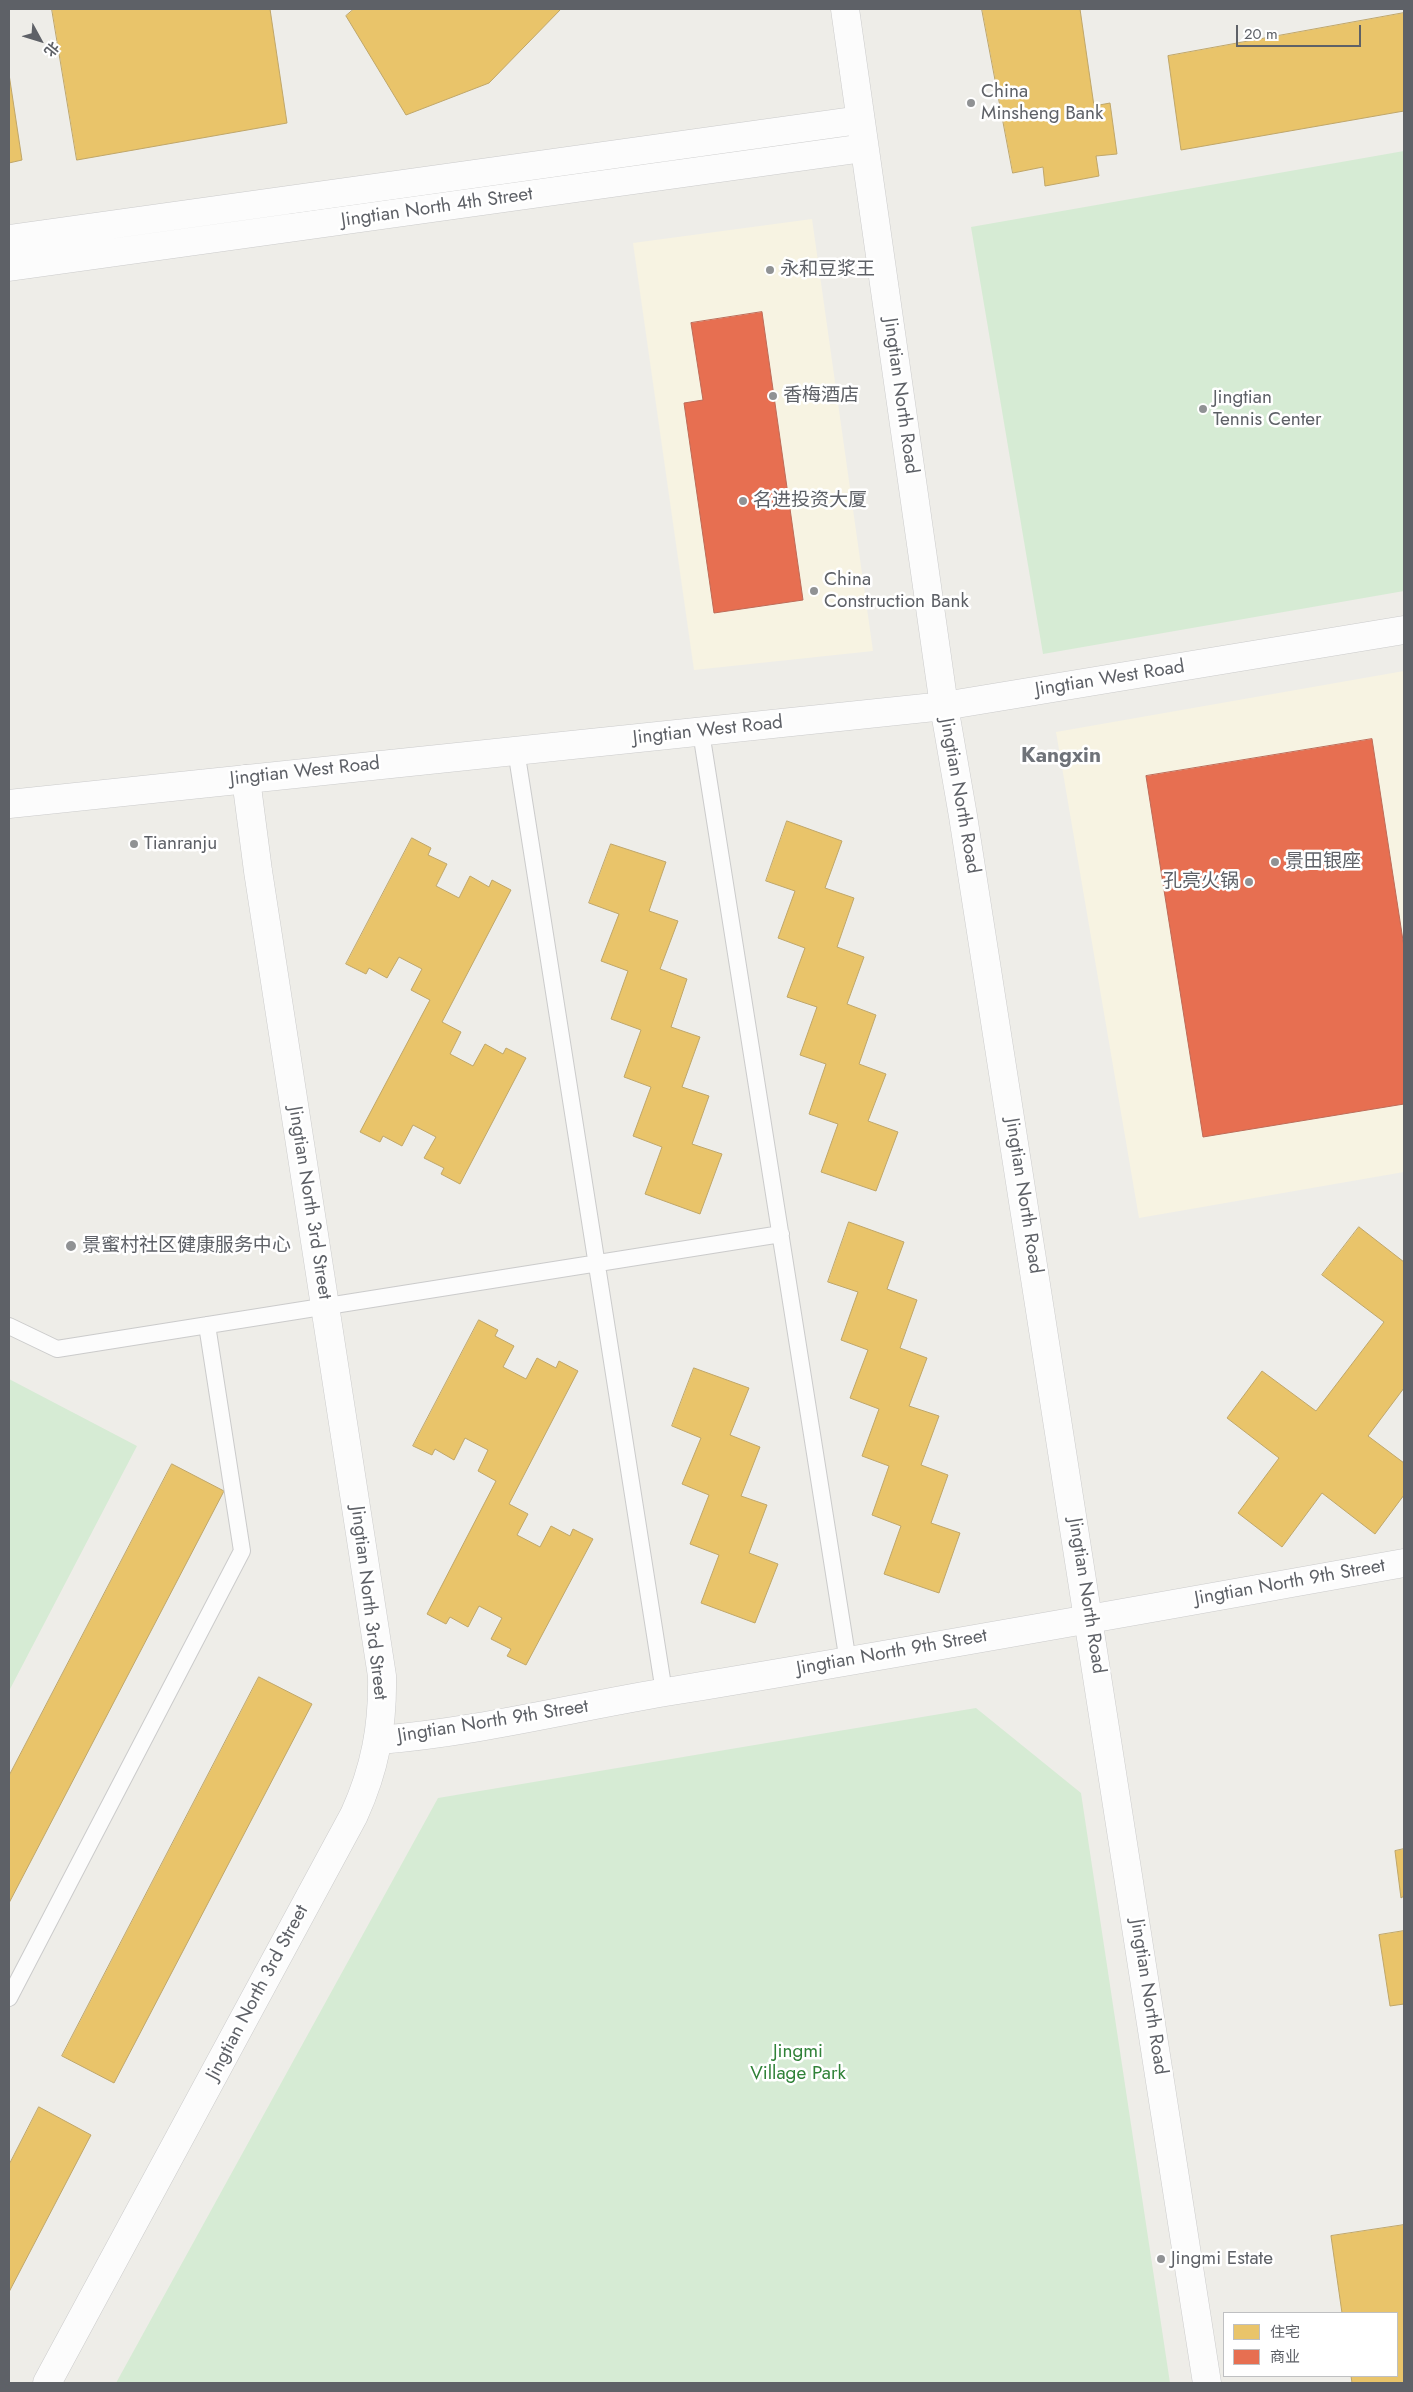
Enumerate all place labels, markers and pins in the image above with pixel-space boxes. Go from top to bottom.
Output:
place label: China Minsheng Bank [981,81,1103,125]
marker: China Minsheng Bank [965,97,977,109]
place label: 永和豆浆王 [780,259,875,281]
marker: 永和豆浆王 [764,264,776,276]
place label: 香梅酒店 [783,385,859,407]
place label: Jingtian Tennis Center [1213,387,1322,431]
marker: 香梅酒店 [767,390,779,402]
marker: Jingtian Tennis Center [1197,403,1209,415]
place label: 名进投资大厦 [753,490,867,512]
marker: 名进投资大厦 [737,495,749,507]
place label: China Construction Bank [824,569,969,613]
marker: China Construction Bank [808,585,820,597]
place label: Tianranju [144,833,217,855]
marker: Tianranju [128,838,140,850]
place label: 景田银座 [1285,851,1361,873]
marker: 景田银座 [1269,856,1281,868]
place label: 孔亮火锅 [1163,871,1239,893]
marker: 孔亮火锅 [1243,876,1255,888]
place label: 景蜜村社区健康服务中心 [82,1235,291,1257]
marker: 景蜜村社区健康服务中心 [64,1239,78,1253]
place label: Jingmi Estate [1171,2248,1273,2270]
marker: Jingmi Estate [1155,2253,1167,2265]

